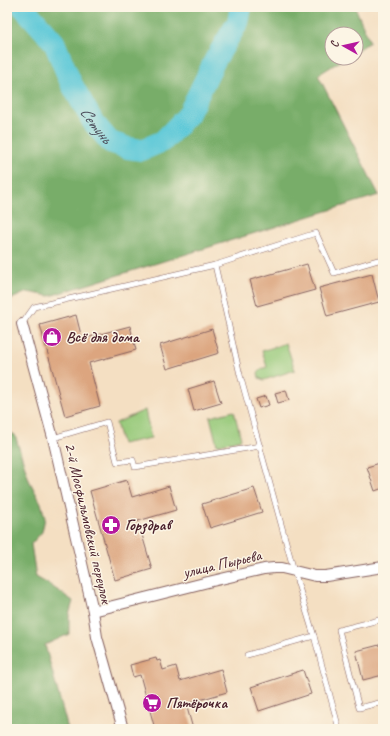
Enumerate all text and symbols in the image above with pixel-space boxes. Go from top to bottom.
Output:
north arrow [324,26,364,66]
text: С [327,39,342,48]
water label: Сетунь [76,103,118,149]
shop icon: Всё для дома [41,326,63,348]
place label: Всё для дома [66,327,141,347]
street label: 2-й Мосфильмовский переулок [60,441,117,607]
pharmacy icon: Горздрав [100,514,122,536]
place label: Горздрав [125,515,173,535]
street label: улица Пырьева [180,545,265,583]
supermarket icon: Пятёрочка [141,692,163,714]
place label: Пятёрочка [166,693,228,713]

